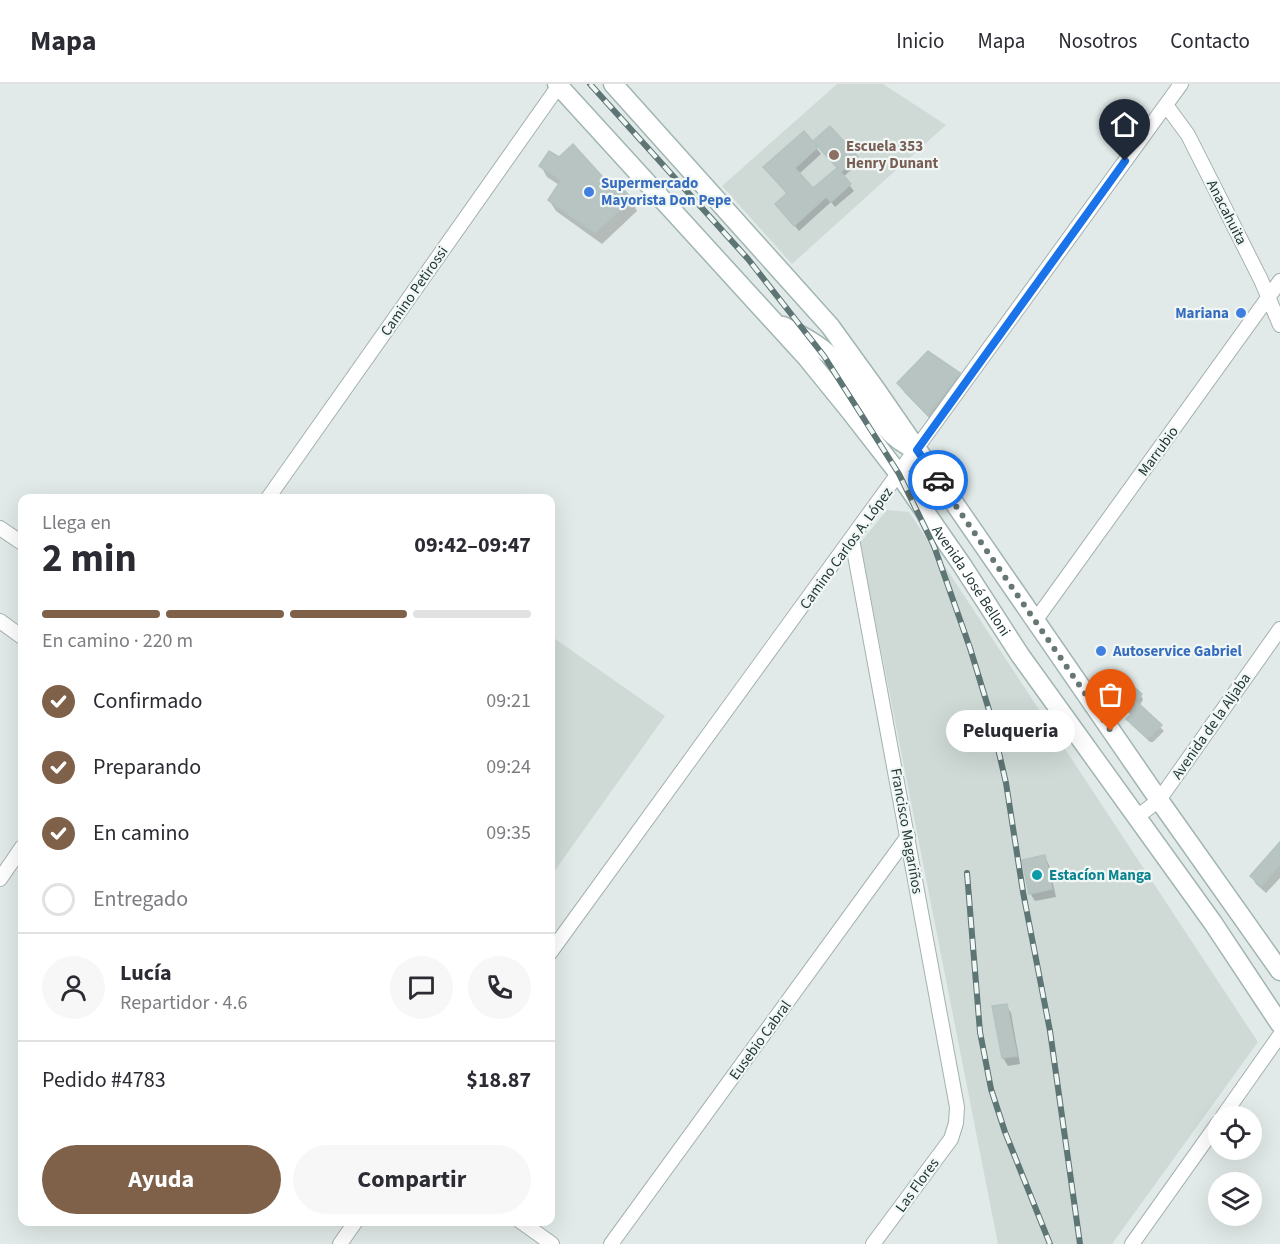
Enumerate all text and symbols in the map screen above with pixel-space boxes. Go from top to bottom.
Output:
text: Mapa [30,21,97,61]
text: Inicio [896,26,944,56]
text: Mapa [977,26,1025,56]
text: Nosotros [1058,26,1137,56]
text: Contacto [1170,26,1250,56]
pin [1099,99,1150,161]
icon: home [1108,108,1141,141]
place label: Escuela 353 Henry Dunant [846,136,938,174]
marker: Escuela 353 Henry Dunant [827,148,841,162]
place label: Supermercado Mayorista Don Pepe [601,173,732,211]
street label: Anacahuita [1201,176,1252,248]
marker: Supermercado Mayorista Don Pepe [582,185,596,199]
street label: Camino Petirossi [376,242,453,340]
place label: Mariana [1175,303,1229,324]
marker: Mariana [1234,306,1248,320]
street label: Marrubio [1133,422,1184,481]
courier [908,450,968,510]
icon: car [922,464,955,497]
street label: Camino Carlos A. López [795,483,898,614]
text: Llega en [42,509,111,537]
street label: Avenida José Belloni [927,521,1015,641]
text: 09:42–09:47 [414,529,531,561]
text: 2 min [42,531,137,587]
text: En camino · 220 m [42,627,193,655]
place label: Autoservice Gabriel [1112,641,1243,662]
marker: Autoservice Gabriel [1094,644,1108,658]
pin [1085,669,1136,731]
street label: Avenida de la Aljaba [1167,669,1256,784]
icon: bag [1094,678,1127,711]
icon: check [42,685,75,718]
text: Confirmado [93,685,202,717]
text: 09:21 [486,687,531,715]
callout: Peluqueria [946,710,1075,752]
text: Peluqueria [962,717,1059,745]
icon: check [42,751,75,784]
text: Preparando [93,751,201,783]
text: 09:24 [486,753,531,781]
street label: Francisco Magariños [885,767,928,895]
icon: check [42,817,75,850]
text: En camino [93,817,190,849]
text: 09:35 [486,819,531,847]
place label: Estacíon Manga [1049,865,1152,886]
marker: Estacíon Manga [1030,868,1044,882]
text: Entregado [93,883,188,915]
button: person [42,956,105,1019]
button: chat [390,956,453,1019]
button: phone [468,956,531,1019]
text: Lucía [120,957,172,989]
text: Repartidor · 4.6 [120,989,247,1017]
street label: Eusebio Cabral [724,996,796,1084]
text: Pedido #4783 [42,1064,166,1096]
text: $18.87 [466,1064,531,1096]
map controls [1208,1106,1262,1226]
button: locate [1208,1106,1262,1160]
button: Ayuda [42,1145,281,1214]
button: Compartir [293,1145,531,1214]
street label: Las Flores [891,1154,944,1217]
button: layers [1208,1172,1262,1226]

